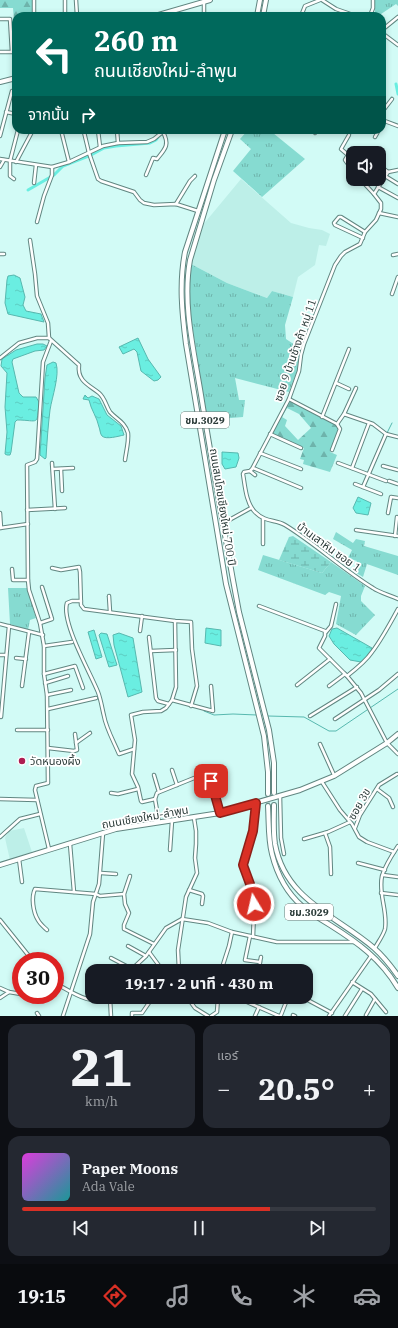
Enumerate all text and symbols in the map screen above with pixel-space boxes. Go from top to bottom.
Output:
text: 260 m [94,22,178,59]
icon: left [28,28,80,80]
text: ถนนเชียงใหม่-ลำพูน [94,59,237,82]
icon: right [77,104,99,126]
text: จากนั้น [28,105,69,124]
map controls [346,146,386,186]
button: sound [346,146,386,186]
street label: ซอย 9 บ้านช้างค้า หมู่ 11 [271,297,319,403]
road number: ชม.3029 [181,412,229,428]
street label: ถนนสมโภชเชียงใหม่ 700 ปี [207,447,239,567]
street label: บ้านเสาหิน ซอย 1 [294,519,364,575]
place label: วัดหนองผึ้ง [30,753,81,768]
marker: วัดหนองผึ้ง [17,756,27,766]
pin [194,764,228,798]
icon: arrive [200,770,222,792]
street label: ซอย 3ข [345,786,373,822]
street label: ถนนเชียงใหม่-ลำพูน [101,803,189,831]
position arrow [233,883,275,925]
road number: ชม.3029 [285,904,333,920]
speed limit sign: 30 [12,952,64,1004]
text: 19:17 · 2 นาที · 430 m [125,974,273,993]
text: 21 [70,1033,133,1100]
text: แอร์ [217,1047,238,1064]
text: 20.5° [258,1069,335,1108]
text: − [217,1074,230,1103]
text: + [363,1074,376,1103]
text: km/h [85,1093,118,1110]
text: Paper Moons [82,1159,178,1178]
text: Ada Vale [82,1178,135,1195]
icon: previous [70,1217,92,1239]
icon: pause [188,1217,210,1239]
icon: next [306,1217,328,1239]
icon: directions [101,1282,129,1310]
icon: music [164,1282,192,1310]
icon: phone [227,1282,255,1310]
icon: climate [290,1282,318,1310]
icon: car [353,1282,381,1310]
text: 19:15 [17,1285,66,1308]

